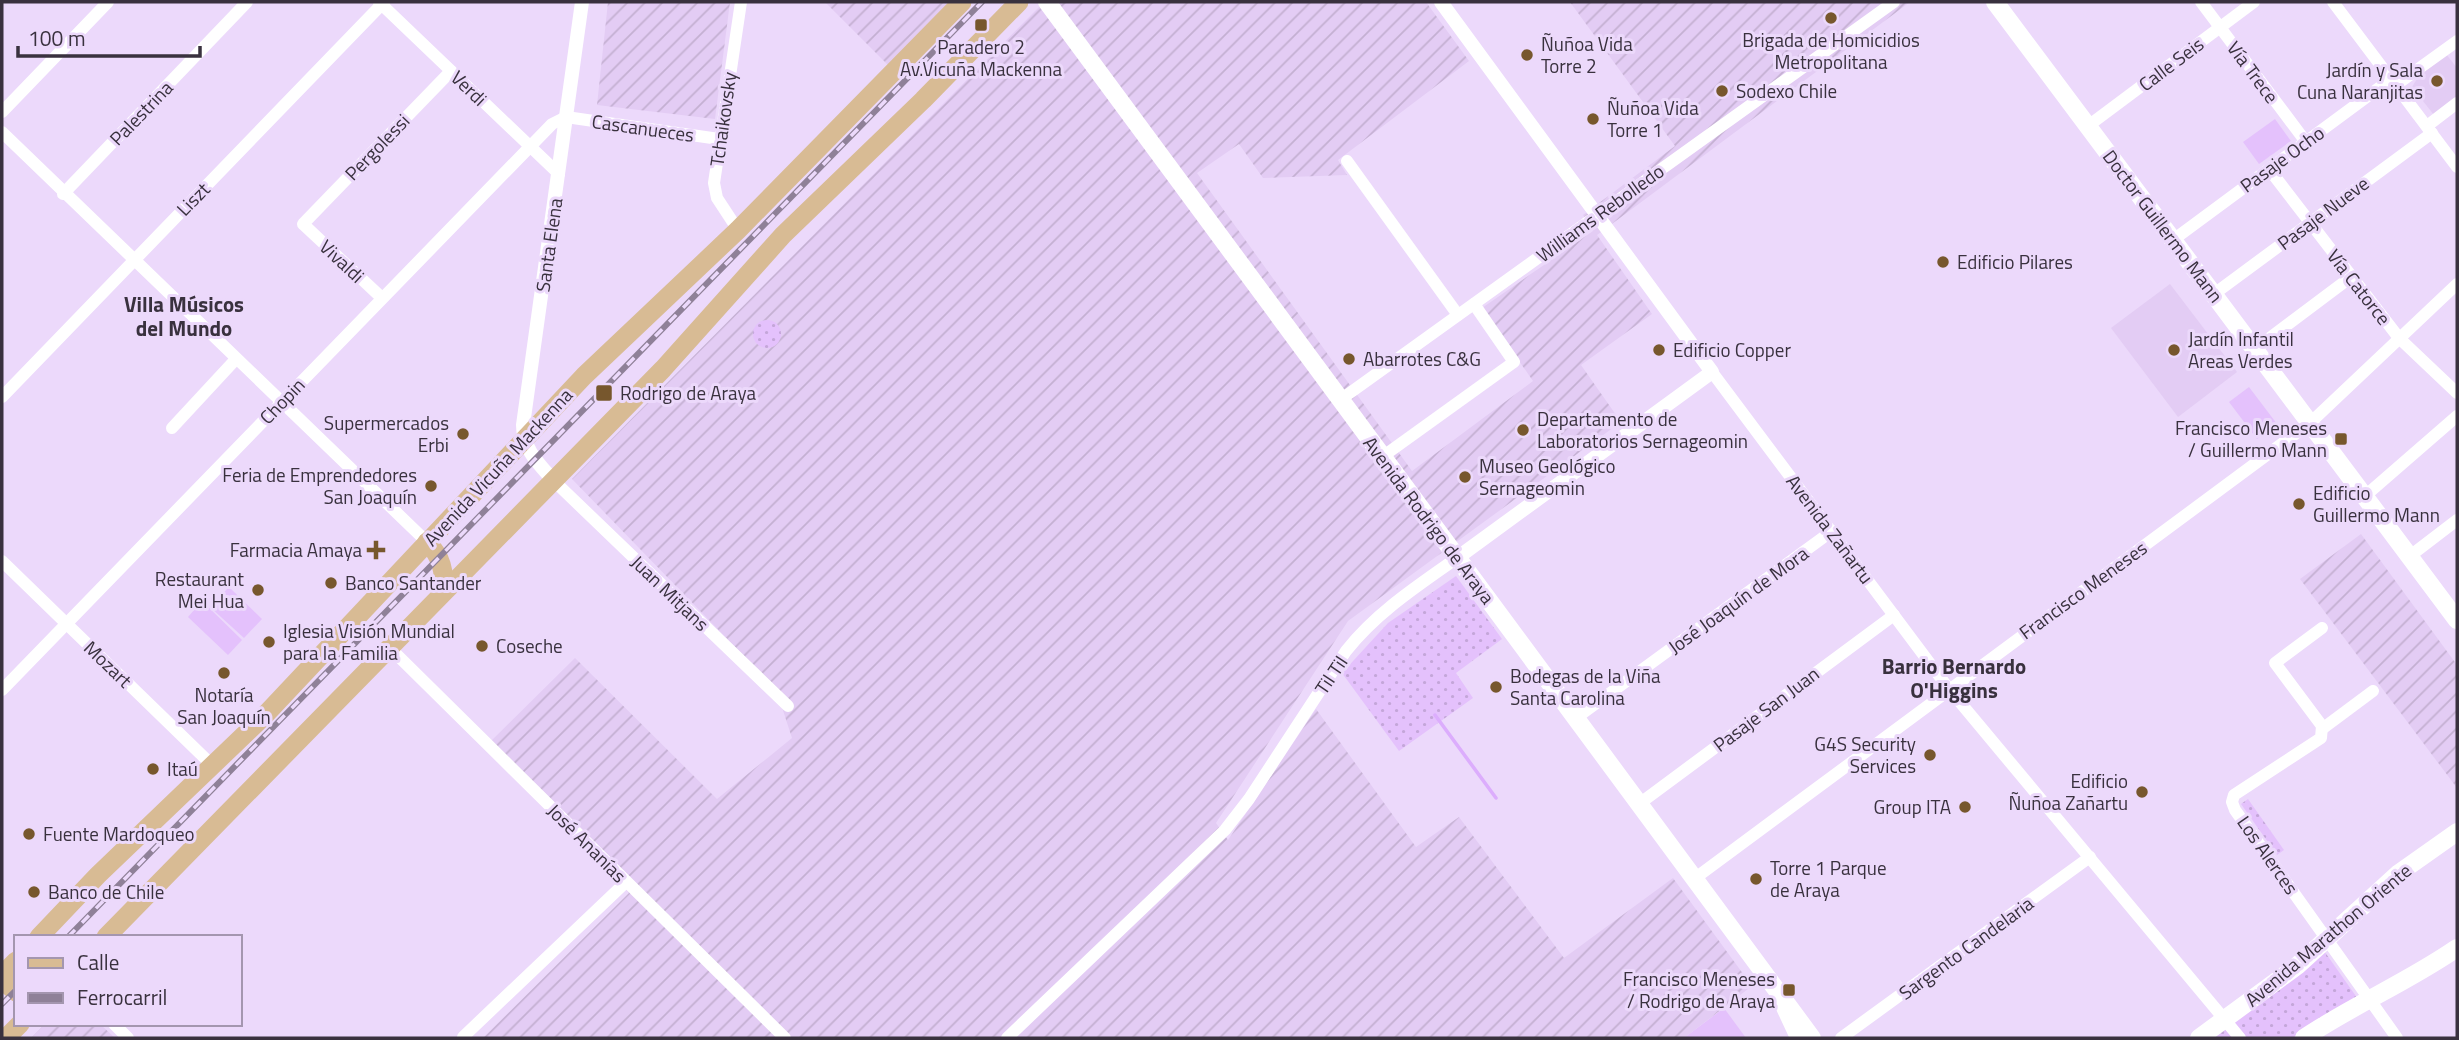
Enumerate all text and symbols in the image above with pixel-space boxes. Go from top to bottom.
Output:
marker: Brigada de Homicidios Metropolitana [1823,10,1839,26]
scale bar [18,14,200,58]
marker: Paradero 2 Av.Vicuña Mackenna [973,17,989,33]
text: 100 m [28,22,85,54]
place label: Brigada de Homicidios Metropolitana [1742,25,1920,76]
place label: Ñuñoa Vida Torre 2 [1541,29,1633,80]
street label: Calle Seis [2132,29,2210,98]
place label: Paradero 2 Av.Vicuña Mackenna [900,32,1063,83]
street label: Vía Trece [2220,35,2286,109]
marker: Ñuñoa Vida Torre 2 [1519,47,1535,63]
place label: Jardín y Sala Cuna Naranjitas [2297,55,2423,106]
street label: Verdi [445,63,494,112]
street label: Tchaikovsky [702,70,743,168]
street label: Palestrina [102,73,179,152]
marker: Jardín y Sala Cuna Naranjitas [2429,73,2445,89]
place label: Sodexo Chile [1736,76,1837,105]
marker: Sodexo Chile [1714,83,1730,99]
place label: Ñuñoa Vida Torre 1 [1607,93,1699,144]
street label: Cascanueces [590,106,696,149]
street label: Pergolessi [337,107,416,187]
marker: Ñuñoa Vida Torre 1 [1585,111,1601,127]
street label: Pasaje Ocho [2234,118,2330,199]
street label: Doctor Guillermo Mann [2096,143,2231,308]
street label: Williams Rebolledo [1530,156,1670,269]
street label: Pasaje Nueve [2271,169,2375,257]
street label: Liszt [169,175,216,222]
street label: Santa Elena [528,196,570,294]
street label: Vivaldi [313,232,371,289]
street label: Vía Catorce [2320,242,2398,331]
place label: Edificio Pilares [1957,247,2073,276]
marker: Edificio Pilares [1935,254,1951,270]
district label: Villa Músicos del Mundo [124,288,244,344]
place label: Jardín Infantil Areas Verdes [2188,324,2294,375]
place label: Edificio Copper [1673,335,1791,364]
marker: Edificio Copper [1651,342,1667,358]
marker: Jardín Infantil Areas Verdes [2166,342,2182,358]
place label: Abarrotes C&G [1363,344,1481,373]
marker: Abarrotes C&G [1341,351,1357,367]
street label: Chopin [252,371,311,430]
place label: Rodrigo de Araya [620,378,756,407]
street label: Avenida Vicuña Mackenna [416,381,579,552]
marker: Rodrigo de Araya [594,383,614,403]
place label: Departamento de Laboratorios Sernageomin [1537,404,1748,455]
place label: Supermercados Erbi [324,408,449,459]
place label: Francisco Meneses / Guillermo Mann [2175,413,2327,464]
marker: Departamento de Laboratorios Sernageomin [1515,422,1531,438]
marker: Supermercados Erbi [455,426,471,442]
street label: Avenida Rodrigo de Araya [1357,430,1503,610]
marker: Francisco Meneses / Guillermo Mann [2333,431,2349,447]
place label: Museo Geológico Sernageomin [1479,451,1616,502]
place label: Feria de Emprendedores San Joaquín [222,460,417,511]
street label: Avenida Zañartu [1780,468,1881,590]
marker: Museo Geológico Sernageomin [1457,469,1473,485]
marker: Feria de Emprendedores San Joaquín [423,478,439,494]
place label: Edificio Guillermo Mann [2313,478,2440,529]
marker: Edificio Guillermo Mann [2291,496,2307,512]
street label: Francisco Meneses [2013,533,2153,646]
place label: Farmacia Amaya [230,535,362,564]
street label: José Joaquín de Mora [1661,538,1814,661]
marker: Farmacia Amaya [368,542,384,558]
street label: Juan Mitjans [625,548,716,638]
place label: Restaurant Mei Hua [155,564,244,615]
place label: Banco Santander [345,568,482,597]
marker: Banco Santander [323,575,339,591]
marker: Restaurant Mei Hua [250,582,266,598]
place label: Iglesia Visión Mundial para la Familia [283,616,455,667]
place label: Coseche [496,631,563,660]
street label: Mozart [78,633,139,694]
marker: Iglesia Visión Mundial para la Familia [261,634,277,650]
marker: Coseche [474,638,490,654]
street label: Til Til [1307,650,1354,700]
district label: Barrio Bernardo O'Higgins [1882,650,2026,706]
street label: Pasaje San Juan [1706,659,1825,758]
place label: Bodegas de la Viña Santa Carolina [1510,661,1661,712]
marker: Notaría San Joaquín [216,665,232,681]
marker: Bodegas de la Viña Santa Carolina [1488,679,1504,695]
place label: Notaría San Joaquín [177,680,271,731]
place label: G4S Security Services [1814,729,1916,780]
marker: G4S Security Services [1922,747,1938,763]
place label: Itaú [167,754,198,783]
marker: Itaú [145,761,161,777]
place label: Edificio Ñuñoa Zañartu [2008,766,2128,817]
marker: Edificio Ñuñoa Zañartu [2134,784,2150,800]
place label: Group ITA [1873,792,1951,821]
street label: José Ananías [541,796,634,889]
marker: Group ITA [1957,799,1973,815]
street label: Los Alerces [2231,809,2306,900]
place label: Fuente Mardoqueo [43,819,195,848]
marker: Fuente Mardoqueo [21,826,37,842]
place label: Torre 1 Parque de Araya [1770,853,1887,904]
street label: Avenida Marathon Oriente [2238,856,2417,1013]
marker: Torre 1 Parque de Araya [1748,871,1764,887]
place label: Banco de Chile [48,877,164,906]
marker: Banco de Chile [26,884,42,900]
street label: Sargento Candelaria [1892,888,2040,1007]
legend [14,935,242,1026]
text: Calle [77,946,119,978]
place label: Francisco Meneses / Rodrigo de Araya [1623,964,1775,1015]
text: Ferrocarril [77,981,167,1013]
marker: Francisco Meneses / Rodrigo de Araya [1781,982,1797,998]

